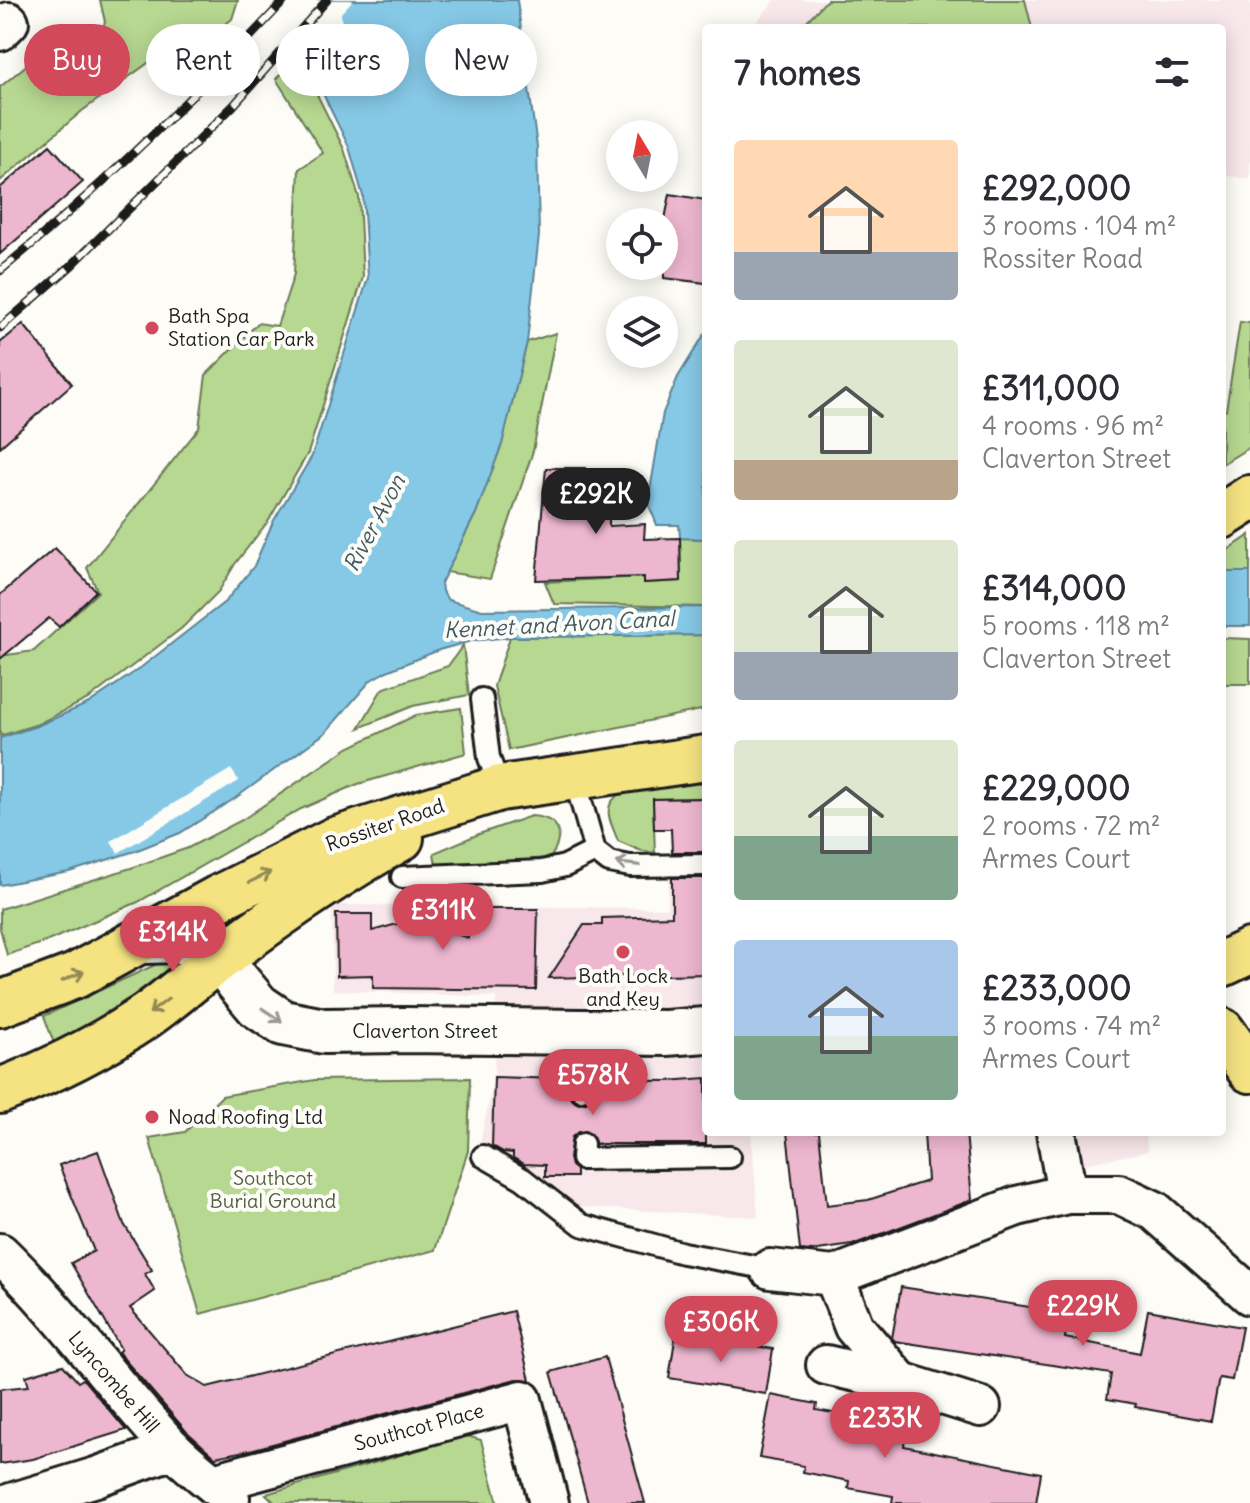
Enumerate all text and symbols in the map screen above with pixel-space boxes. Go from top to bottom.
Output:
chip: Buy [24,24,130,96]
chip: Rent [146,24,260,96]
chip: Filters [276,24,409,96]
chip: New [425,24,537,96]
icon: filters [1150,50,1194,94]
text: 7 homes [734,51,861,94]
north arrow [606,120,678,192]
map controls [606,120,678,368]
text: £292,000 [982,166,1131,209]
icon: home [798,172,894,268]
button: locate [606,208,678,280]
text: 3 rooms · 104 m² [982,209,1177,242]
text: Rossiter Road [982,242,1143,275]
button: layers [606,296,678,368]
place label: Bath Spa Station Car Park [168,303,314,351]
marker: Bath Spa Station Car Park [143,319,161,337]
text: £311,000 [982,366,1120,409]
icon: home [798,372,894,468]
text: 4 rooms · 96 m² [982,409,1164,442]
text: Claverton Street [982,442,1171,475]
pin: £292K [540,468,652,536]
water label: River Avon [337,469,412,576]
text: £292K [559,477,633,510]
text: £314,000 [982,566,1127,609]
icon: home [798,572,894,668]
water label: Kennet and Avon Canal [443,604,678,644]
text: 5 rooms · 118 m² [982,609,1170,642]
text: Claverton Street [982,642,1171,675]
text: £229,000 [982,766,1131,809]
icon: home [798,772,894,868]
street label: Rossiter Road [322,793,448,856]
text: 2 rooms · 72 m² [982,809,1161,842]
text: Armes Court [982,842,1130,875]
one-way arrow [615,857,642,872]
one-way arrow [247,869,271,884]
pin: £311K [387,884,499,952]
text: £311K [410,893,476,926]
pin: £314K [117,906,229,974]
text: £314K [138,915,208,948]
marker: Bath Lock and Key [614,943,632,961]
place label: Bath Lock and Key [578,963,668,1011]
text: £233,000 [982,966,1132,1009]
one-way arrow [60,968,84,983]
icon: home [798,972,894,1068]
one-way arrow [149,997,170,1014]
one-way arrow [260,1007,283,1023]
text: 3 rooms · 74 m² [982,1009,1161,1042]
street label: Claverton Street [352,1018,498,1043]
text: Armes Court [982,1042,1130,1075]
pin: £578K [537,1049,649,1117]
text: £578K [557,1058,629,1091]
place label: Noad Roofing Ltd [168,1104,323,1129]
marker: Noad Roofing Ltd [143,1108,161,1126]
park label: Southcot Burial Ground [210,1165,337,1213]
pin: £229K [1027,1280,1139,1348]
text: £229K [1046,1289,1120,1322]
pin: £306K [665,1296,777,1364]
text: £306K [683,1305,759,1338]
street label: Lyncombe Hill [63,1326,165,1438]
pin: £233K [829,1392,941,1460]
street label: Southcot Place [351,1397,487,1456]
text: £233K [848,1401,922,1434]

